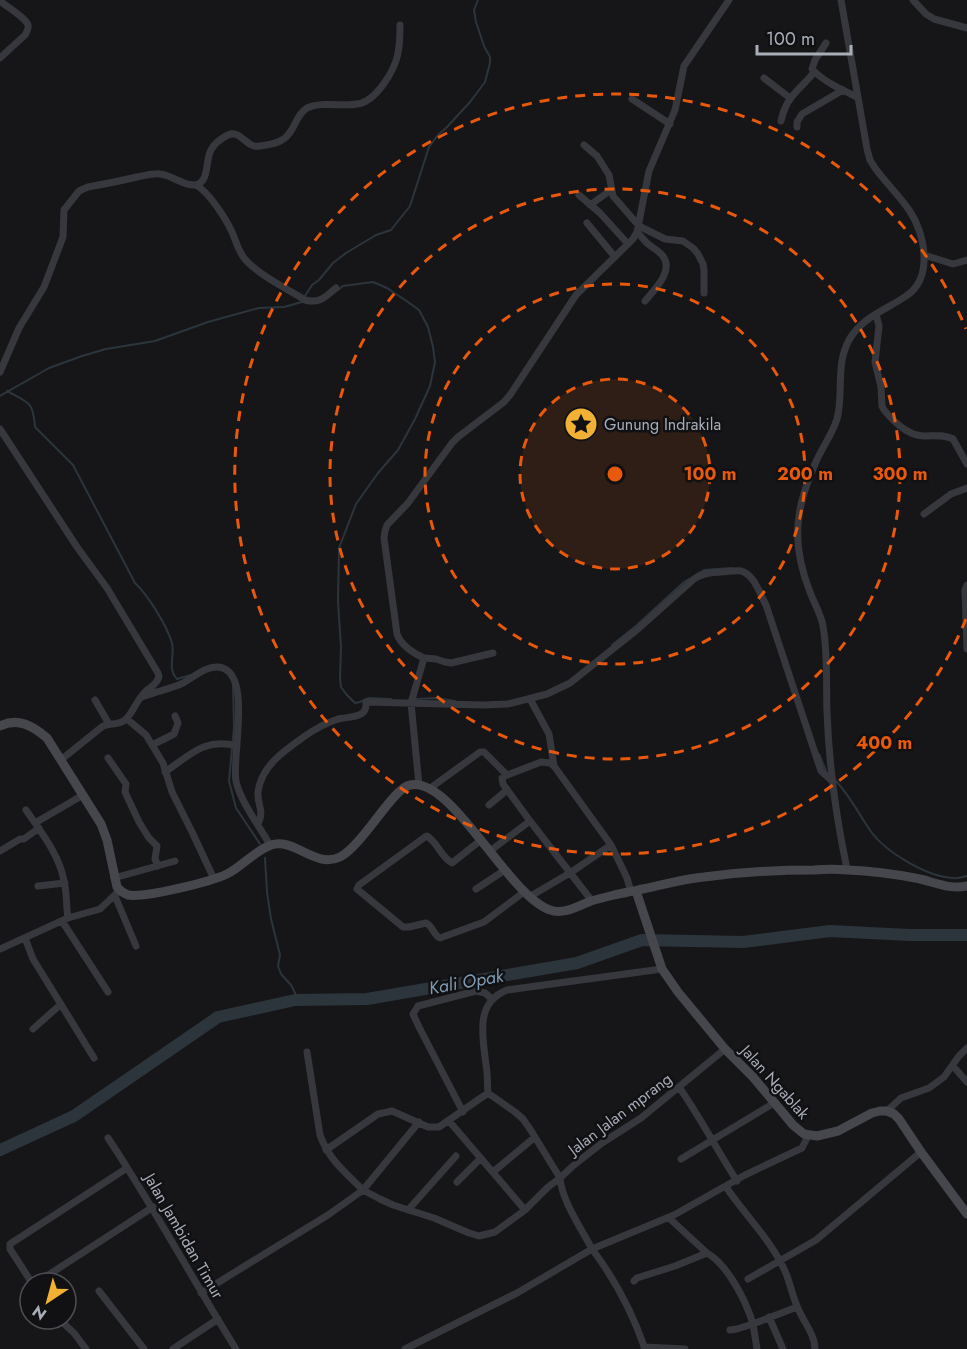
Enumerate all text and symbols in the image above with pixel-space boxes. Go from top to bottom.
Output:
scale bar [757,18,852,56]
text: 100 m [766,26,815,52]
place icon: Gunung Indrakila [563,406,599,442]
place label: Gunung Indrakila [604,413,721,436]
text: 100 m [683,461,737,487]
text: 200 m [777,461,833,487]
text: 300 m [872,461,928,487]
centre of rings [605,464,625,484]
text: 400 m [856,730,912,756]
water label: Kali Opak [427,962,507,1001]
street label: Jalan Ngablak [734,1038,815,1125]
street label: Jalan Jalan mprang [562,1067,677,1162]
street label: Jalan Jambidan Timur [138,1167,230,1303]
north arrow [18,1271,78,1331]
text: N [28,1300,51,1326]

